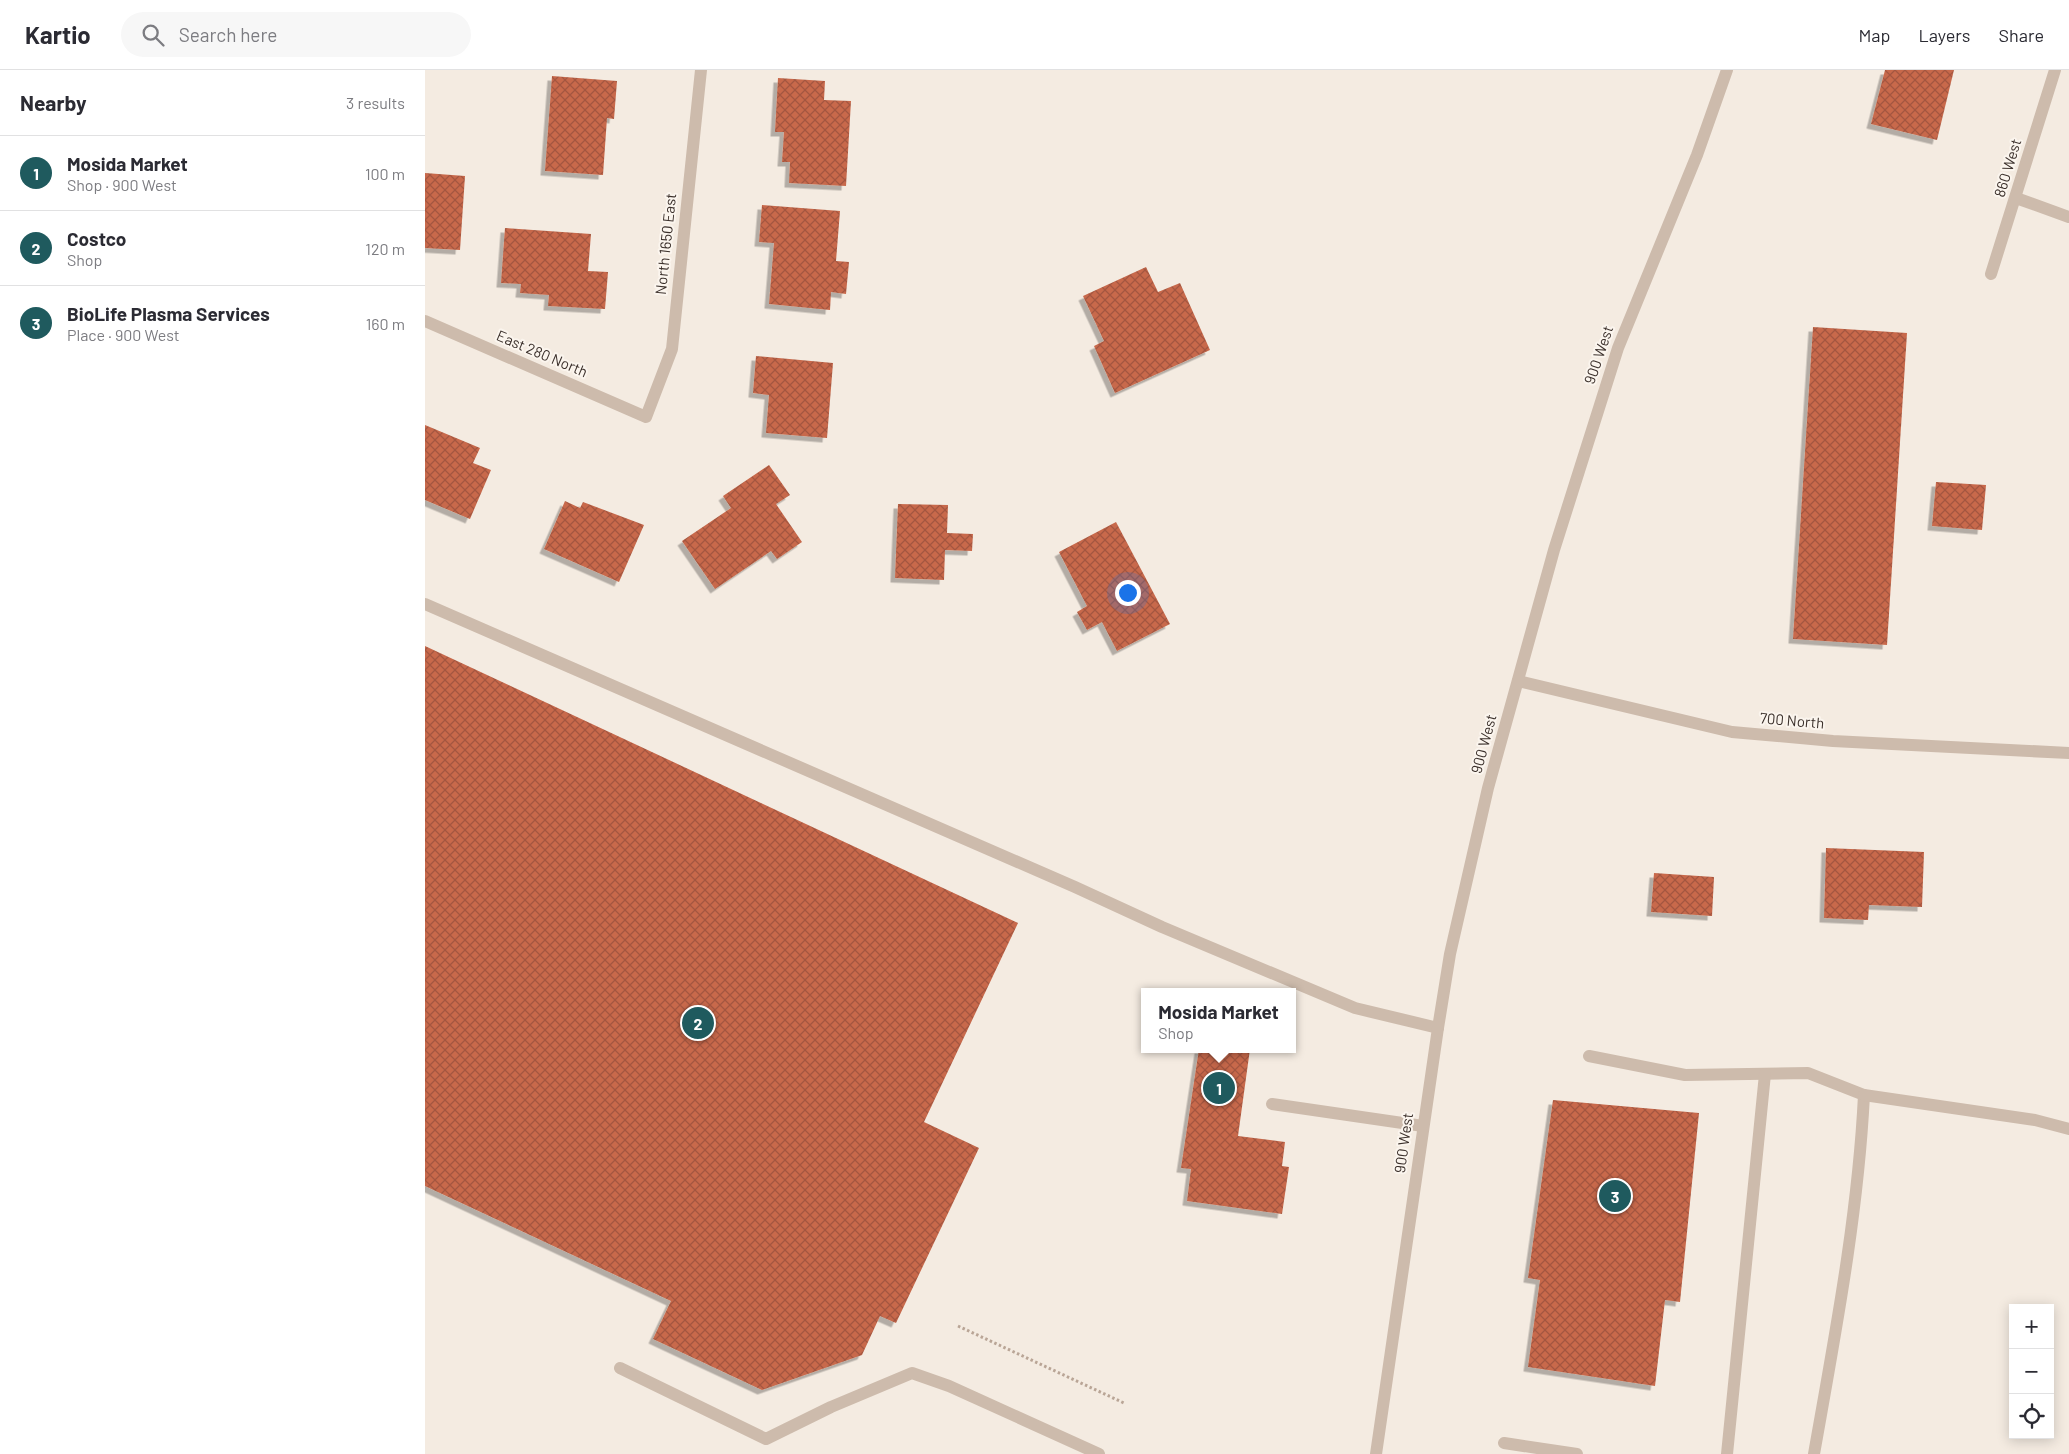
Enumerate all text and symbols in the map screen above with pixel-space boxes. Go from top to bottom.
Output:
search box [121,12,471,57]
text: Kartio [25,20,91,49]
icon: search [139,21,167,49]
text: Search here [179,23,277,46]
text: Map [1858,24,1890,46]
text: Layers [1918,24,1971,46]
text: Share [1999,24,2044,46]
text: Nearby [20,90,86,115]
text: 3 results [346,93,405,112]
street label: 860 West [1990,136,2024,199]
text: Mosida Market [67,152,188,175]
text: 1 [33,164,39,183]
text: 100 m [365,164,405,183]
text: Shop · 900 West [67,175,177,194]
street label: North 1650 East [651,192,679,296]
text: Costco [67,227,126,250]
text: 2 [32,239,40,258]
text: 120 m [365,239,405,258]
text: Shop [67,250,102,269]
text: BioLife Plasma Services [67,302,270,325]
text: 3 [32,314,40,333]
text: 160 m [366,314,405,333]
street label: 900 West [1580,323,1616,386]
text: Place · 900 West [67,325,180,344]
street label: East 280 North [494,326,591,380]
your location [1115,580,1141,606]
street label: 700 North [1759,708,1825,732]
street label: 900 West [1466,712,1500,775]
popup [1141,988,1296,1053]
text: Mosida Market [1158,1000,1279,1023]
pin: 2 [682,1004,714,1042]
text: Shop [1158,1023,1194,1042]
pin: 1 [1203,1069,1235,1107]
street label: 900 West [1390,1112,1416,1174]
pin: 3 [1599,1177,1631,1215]
map controls [2009,1304,2054,1439]
button: + [2009,1304,2054,1349]
button: − [2009,1349,2054,1394]
button: locate [2009,1394,2054,1439]

